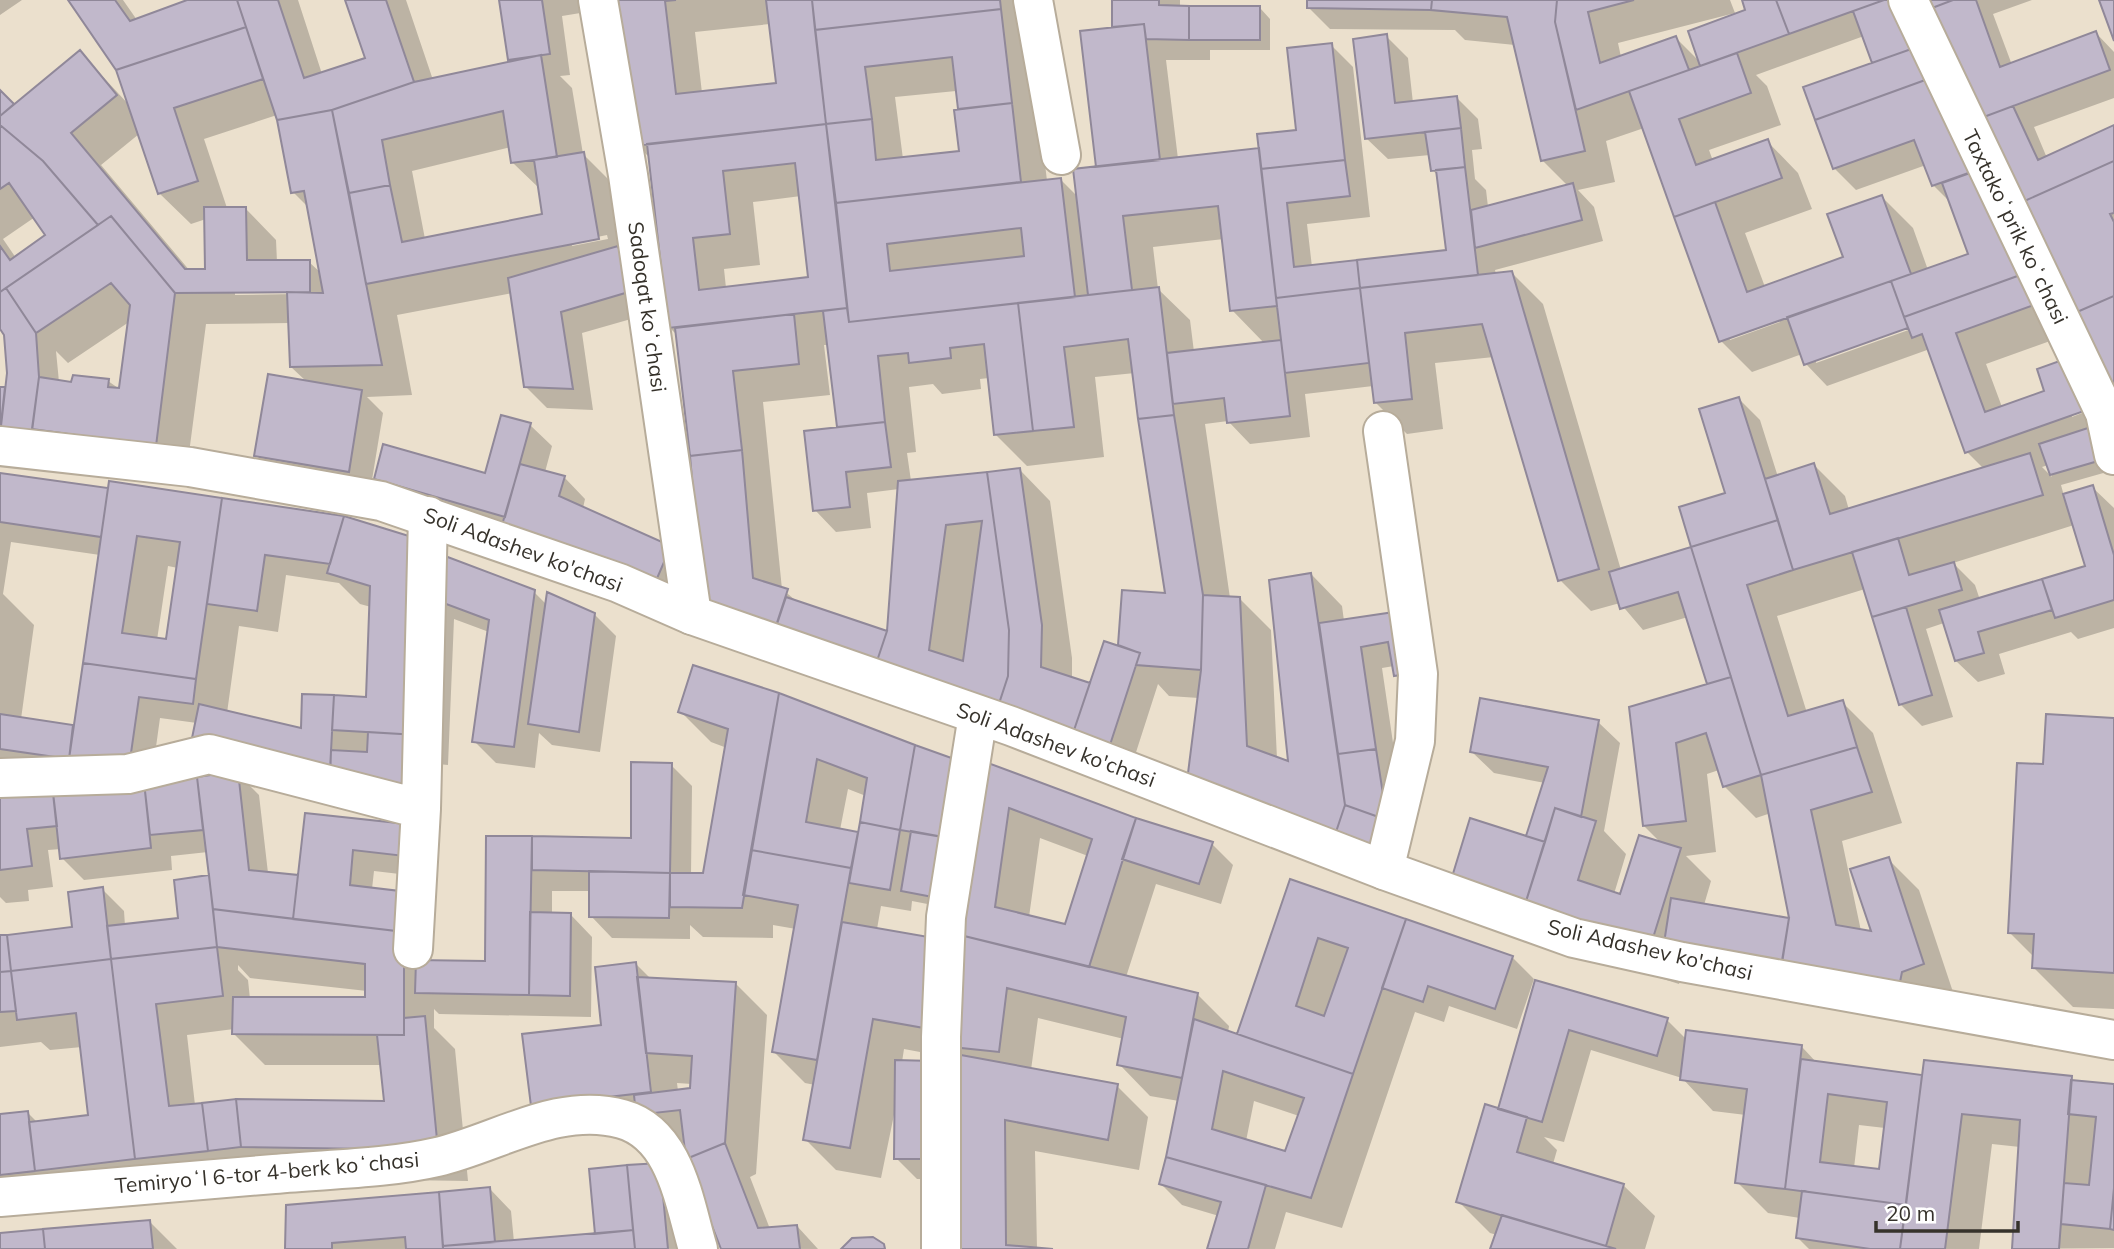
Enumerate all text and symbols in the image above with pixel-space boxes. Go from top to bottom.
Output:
street label: Taxtakoʻprik koʻchasi [1957,125,2074,328]
street label: Sadoqat koʻchasi [623,220,673,394]
street label: Soli Adashev ko'chasi [420,501,626,597]
street label: Soli Adashev ko'chasi [953,696,1159,792]
street label: Soli Adashev ko'chasi [1545,913,1755,985]
street label: Temiryoʻl 6-tor 4-berk koʻchasi [114,1146,420,1198]
scale bar [1876,1190,2018,1234]
text: 20 m [1886,1200,1935,1226]

